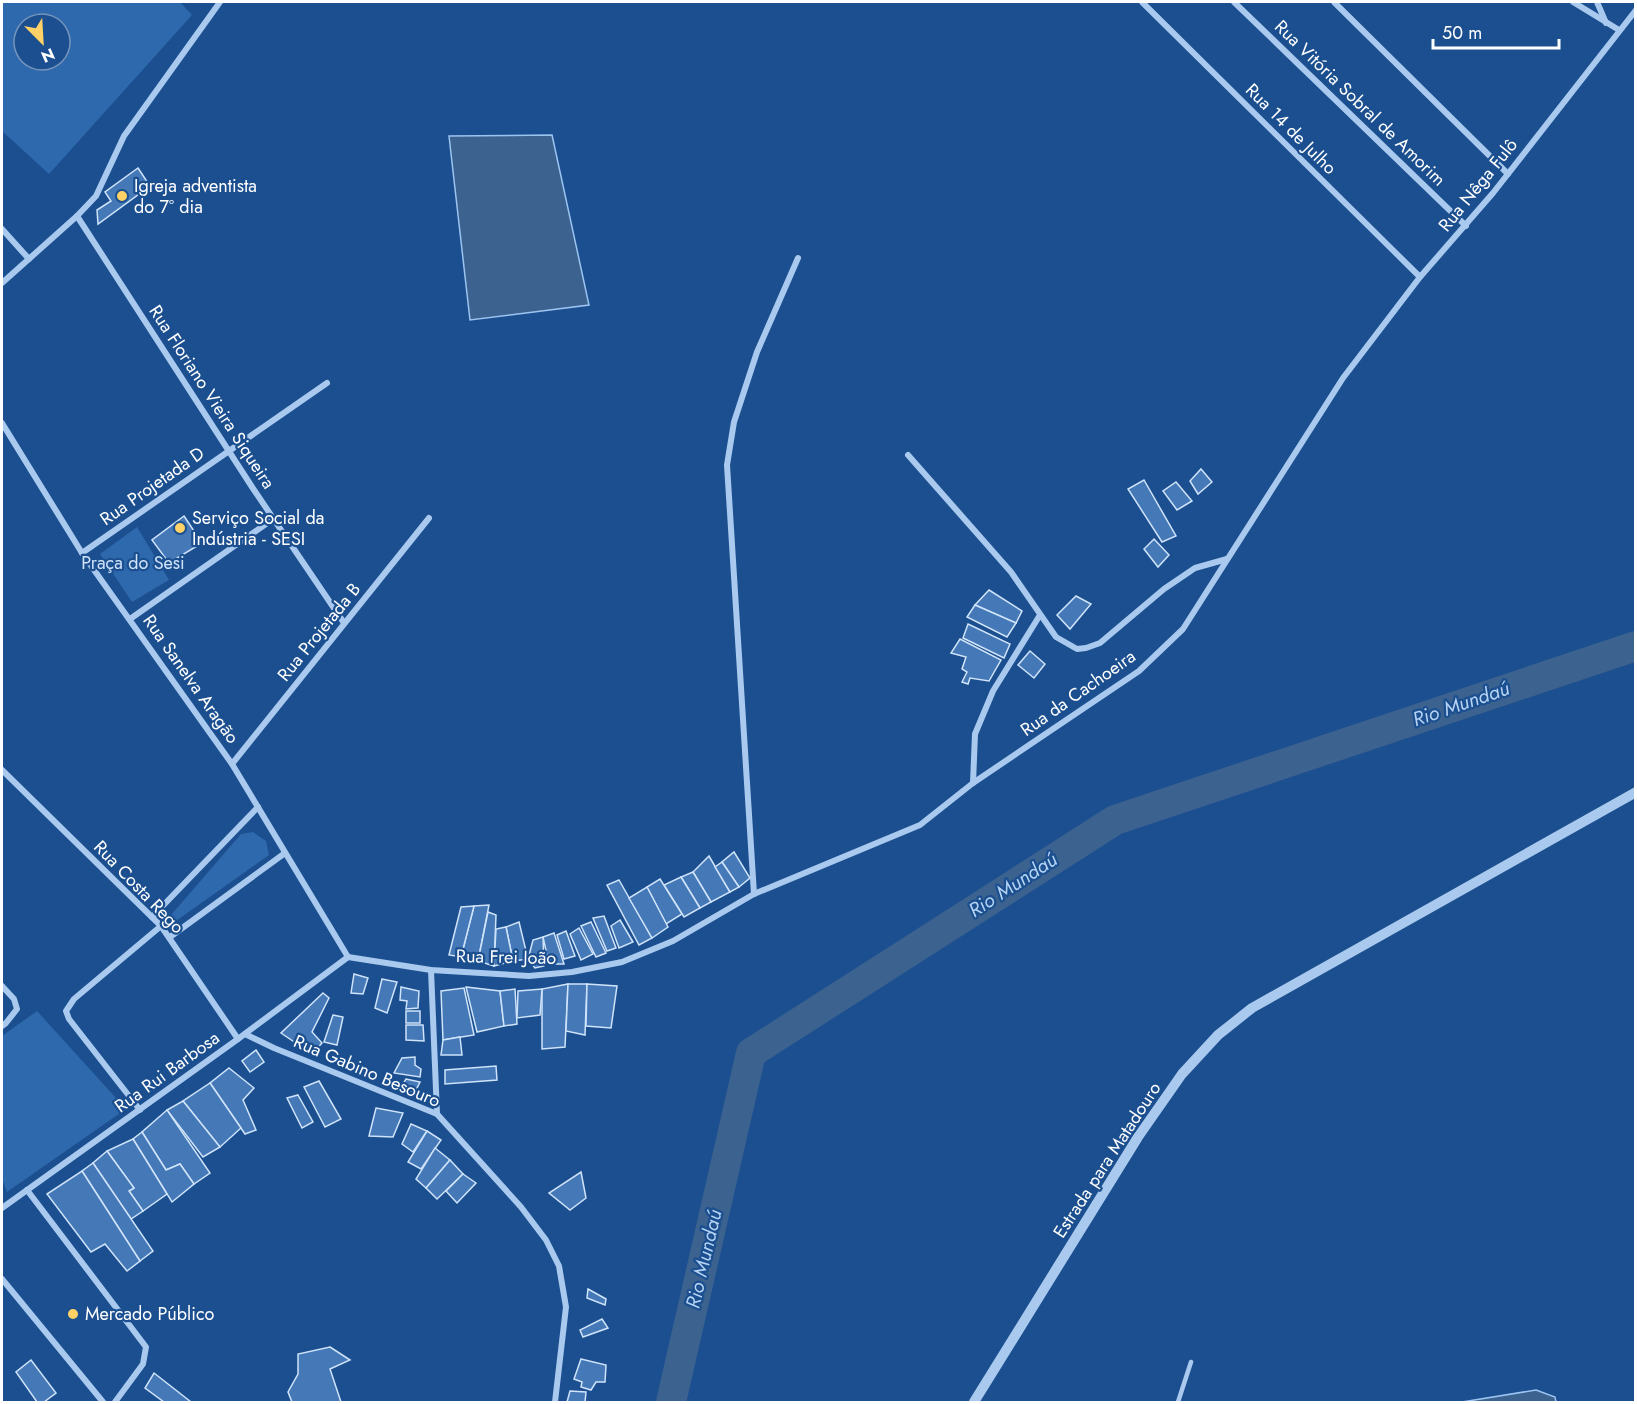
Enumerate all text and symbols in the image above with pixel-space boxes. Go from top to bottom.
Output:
north arrow [12,12,72,72]
scale bar [1433,12,1559,50]
street label: Rua Vitória Sobral de Amorim [1269,14,1451,192]
text: 50 m [1442,20,1482,46]
text: N [37,42,58,68]
street label: Rua 14 de Julho [1239,77,1343,181]
street label: Rua Nêga Fulô [1432,133,1524,237]
place label: Igreja adventista do 7º dia [134,173,257,220]
marker: Igreja adventista do 7º dia [115,189,129,203]
street label: Rua Floriano Vieira Siqueira [143,300,281,494]
street label: Rua Projetada D [95,440,209,532]
place label: Serviço Social da Indústria - SESI [192,505,324,552]
marker: Serviço Social da Indústria - SESI [173,521,187,535]
park label: Praça do Sesi [81,550,185,576]
street label: Rua Projetada B [271,577,367,687]
street label: Rua Sanelva Aragão [137,609,245,749]
street label: Rua da Cachoeira [1015,643,1141,743]
water label: Rio Mundaú [1409,674,1513,734]
street label: Rua Costa Rego [88,835,190,940]
water label: Rio Mundaú [963,845,1063,925]
street label: Rua Frei João [456,943,556,971]
street label: Rua Rui Barbosa [109,1025,225,1119]
street label: Rua Gabino Besouro [289,1028,445,1114]
street label: Estrada para Matadouro [1047,1077,1167,1243]
water label: Rio Mundaú [679,1207,729,1311]
place label: Mercado Público [85,1301,215,1327]
marker: Mercado Público [66,1307,80,1321]

